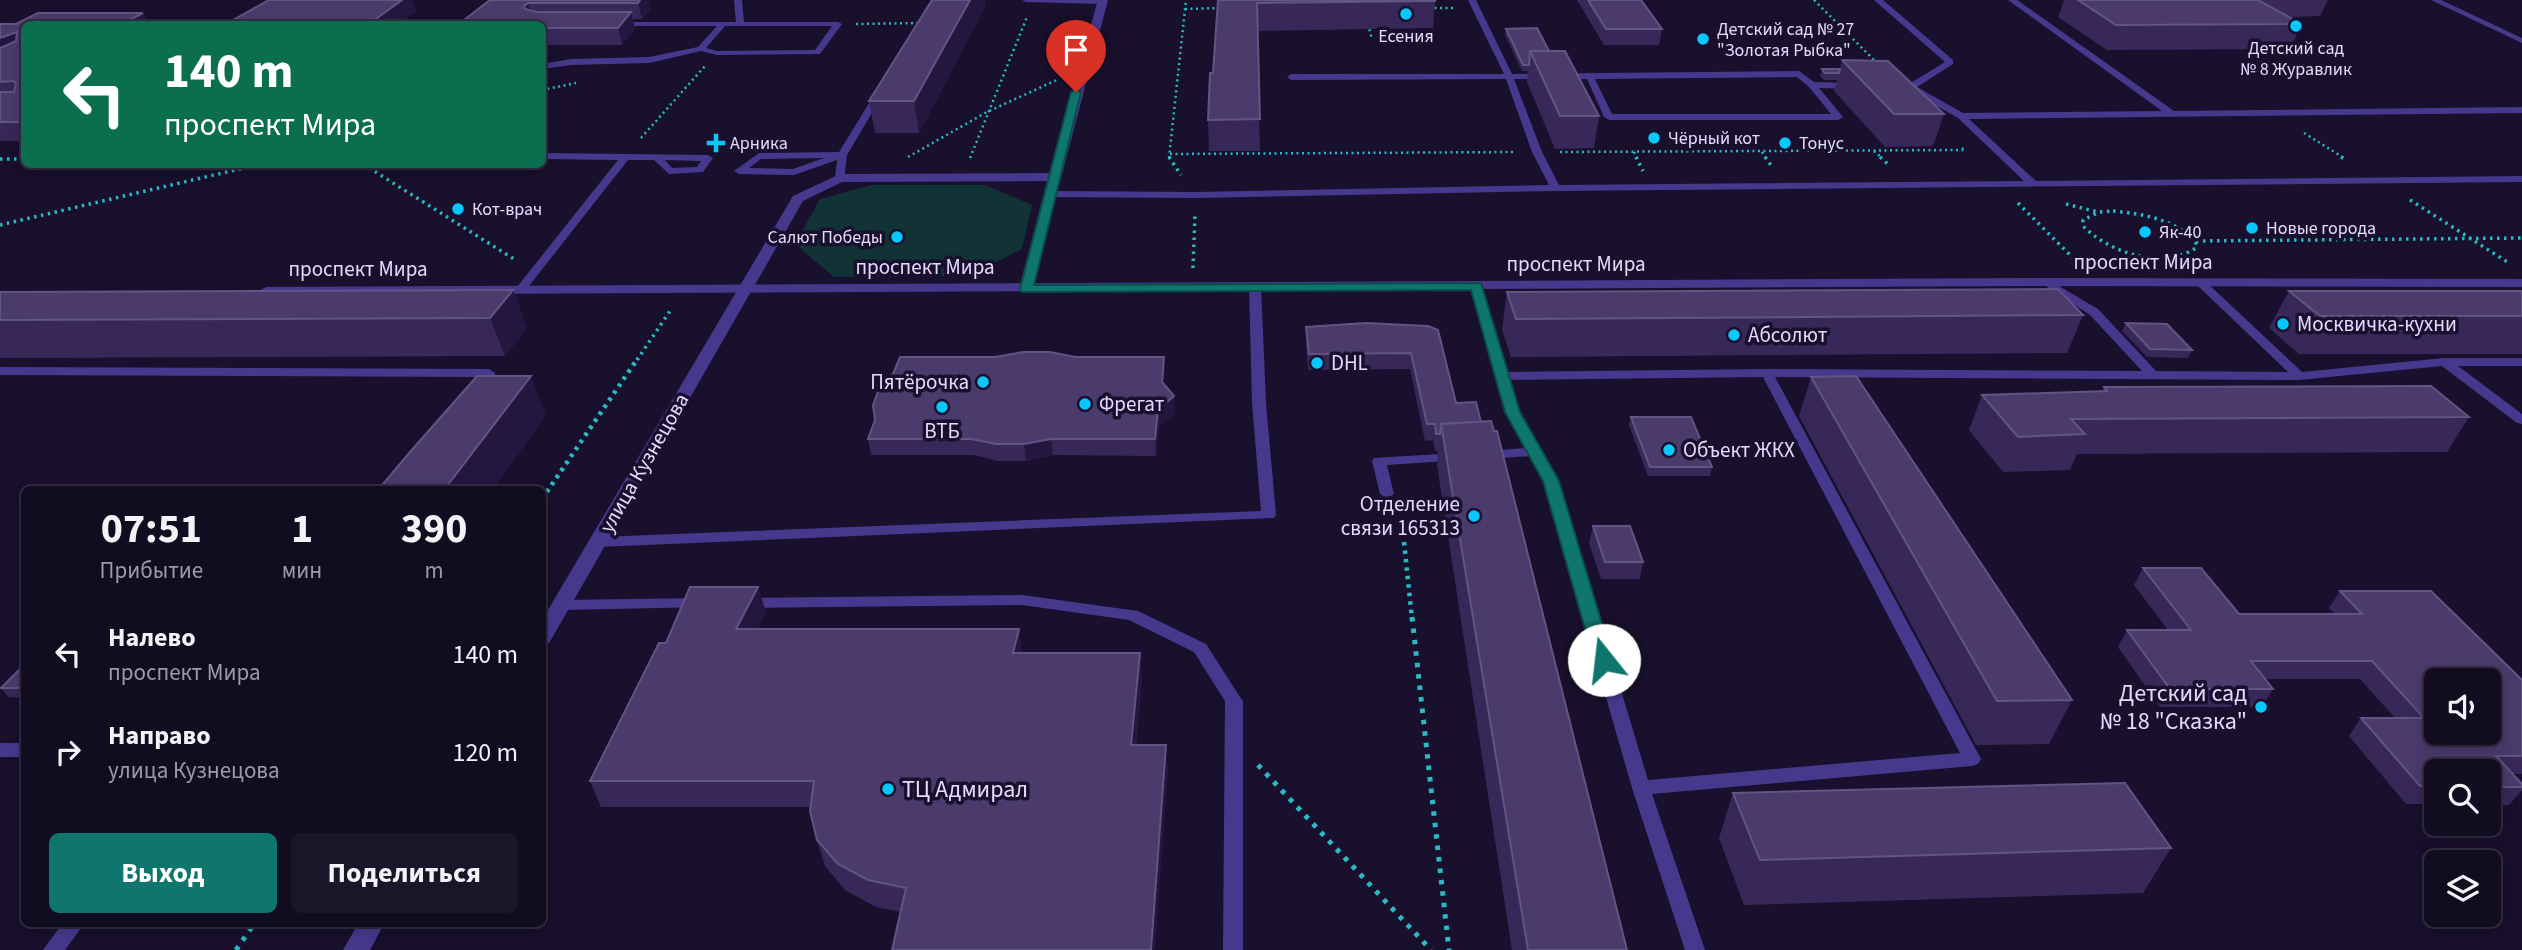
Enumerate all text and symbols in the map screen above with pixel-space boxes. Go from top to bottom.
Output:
marker: Есения [1398,6,1414,22]
place label: Детский сад № 27 "Золотая Рыбка" [1717,17,1854,63]
marker: Детский сад № 8 Журавлик [2288,18,2304,34]
pin [1046,20,1106,92]
place label: Есения [1378,24,1434,49]
icon: arrive [1057,31,1095,69]
marker: Детский сад № 27 "Золотая Рыбка" [1695,31,1711,47]
place label: Детский сад № 8 Журавлик [2240,36,2352,82]
text: 140 m [164,37,293,107]
icon: left [49,49,140,140]
text: проспект Мира [164,102,376,148]
place label: Чёрный кот [1668,126,1760,151]
marker: Чёрный кот [1646,130,1662,146]
place label: Арника [730,131,788,156]
place label: Тонус [1799,131,1844,156]
marker: Арника [708,135,724,151]
marker: Тонус [1777,135,1793,151]
place label: Кот-врач [472,197,542,222]
marker: Кот-врач [450,201,466,217]
place label: Новые города [2266,216,2376,241]
place label: Як-40 [2159,220,2202,245]
marker: Новые города [2244,220,2260,236]
marker: Як-40 [2137,224,2153,240]
place label: Салют Победы [767,225,883,250]
marker: Салют Победы [889,229,905,245]
street label: проспект Мира [2073,247,2213,277]
street label: проспект Мира [1506,249,1646,279]
street label: проспект Мира [855,252,995,282]
street label: проспект Мира [288,254,428,284]
place label: Москвичка-кухни [2297,309,2457,339]
marker: Москвичка-кухни [2275,316,2291,332]
place label: Абсолют [1748,320,1828,350]
marker: Абсолют [1726,327,1742,343]
place label: DHL [1331,348,1368,378]
marker: DHL [1309,355,1325,371]
place label: Пятёрочка [870,367,969,397]
marker: Пятёрочка [975,374,991,390]
street label: улица Кузнецова [592,388,696,538]
place label: Фрегат [1099,389,1165,419]
marker: Фрегат [1077,396,1093,412]
marker: ВТБ [934,399,950,415]
place label: ВТБ [924,416,960,446]
place label: Объект ЖКХ [1683,435,1795,465]
marker: Объект ЖКХ [1661,442,1677,458]
place label: Отделение связи 165313 [1341,489,1460,543]
text: 07:51 [101,499,202,559]
text: 1 [291,499,313,559]
text: 390 [401,499,467,559]
marker: Отделение связи 165313 [1466,508,1482,524]
text: Прибытие [100,554,203,587]
text: мин [282,554,322,587]
text: m [425,554,444,587]
text: Налево [108,619,196,656]
position arrow [1567,623,1641,697]
icon: left [49,635,87,673]
text: 140 m [452,636,518,673]
text: проспект Мира [108,656,261,689]
map controls [2424,668,2501,927]
button: sound [2424,668,2501,745]
place label: Детский сад № 18 "Сказка" [2100,676,2247,739]
marker: Детский сад № 18 "Сказка" [2253,699,2269,715]
text: Направо [108,717,211,754]
icon: right [49,733,87,771]
text: 120 m [452,734,518,771]
text: улица Кузнецова [108,754,280,787]
button: search [2424,759,2501,836]
place label: ТЦ Адмирал [902,772,1028,807]
marker: ТЦ Адмирал [880,781,896,797]
button: Выход [49,833,277,913]
button: Поделиться [291,833,518,913]
button: layers [2424,850,2501,927]

